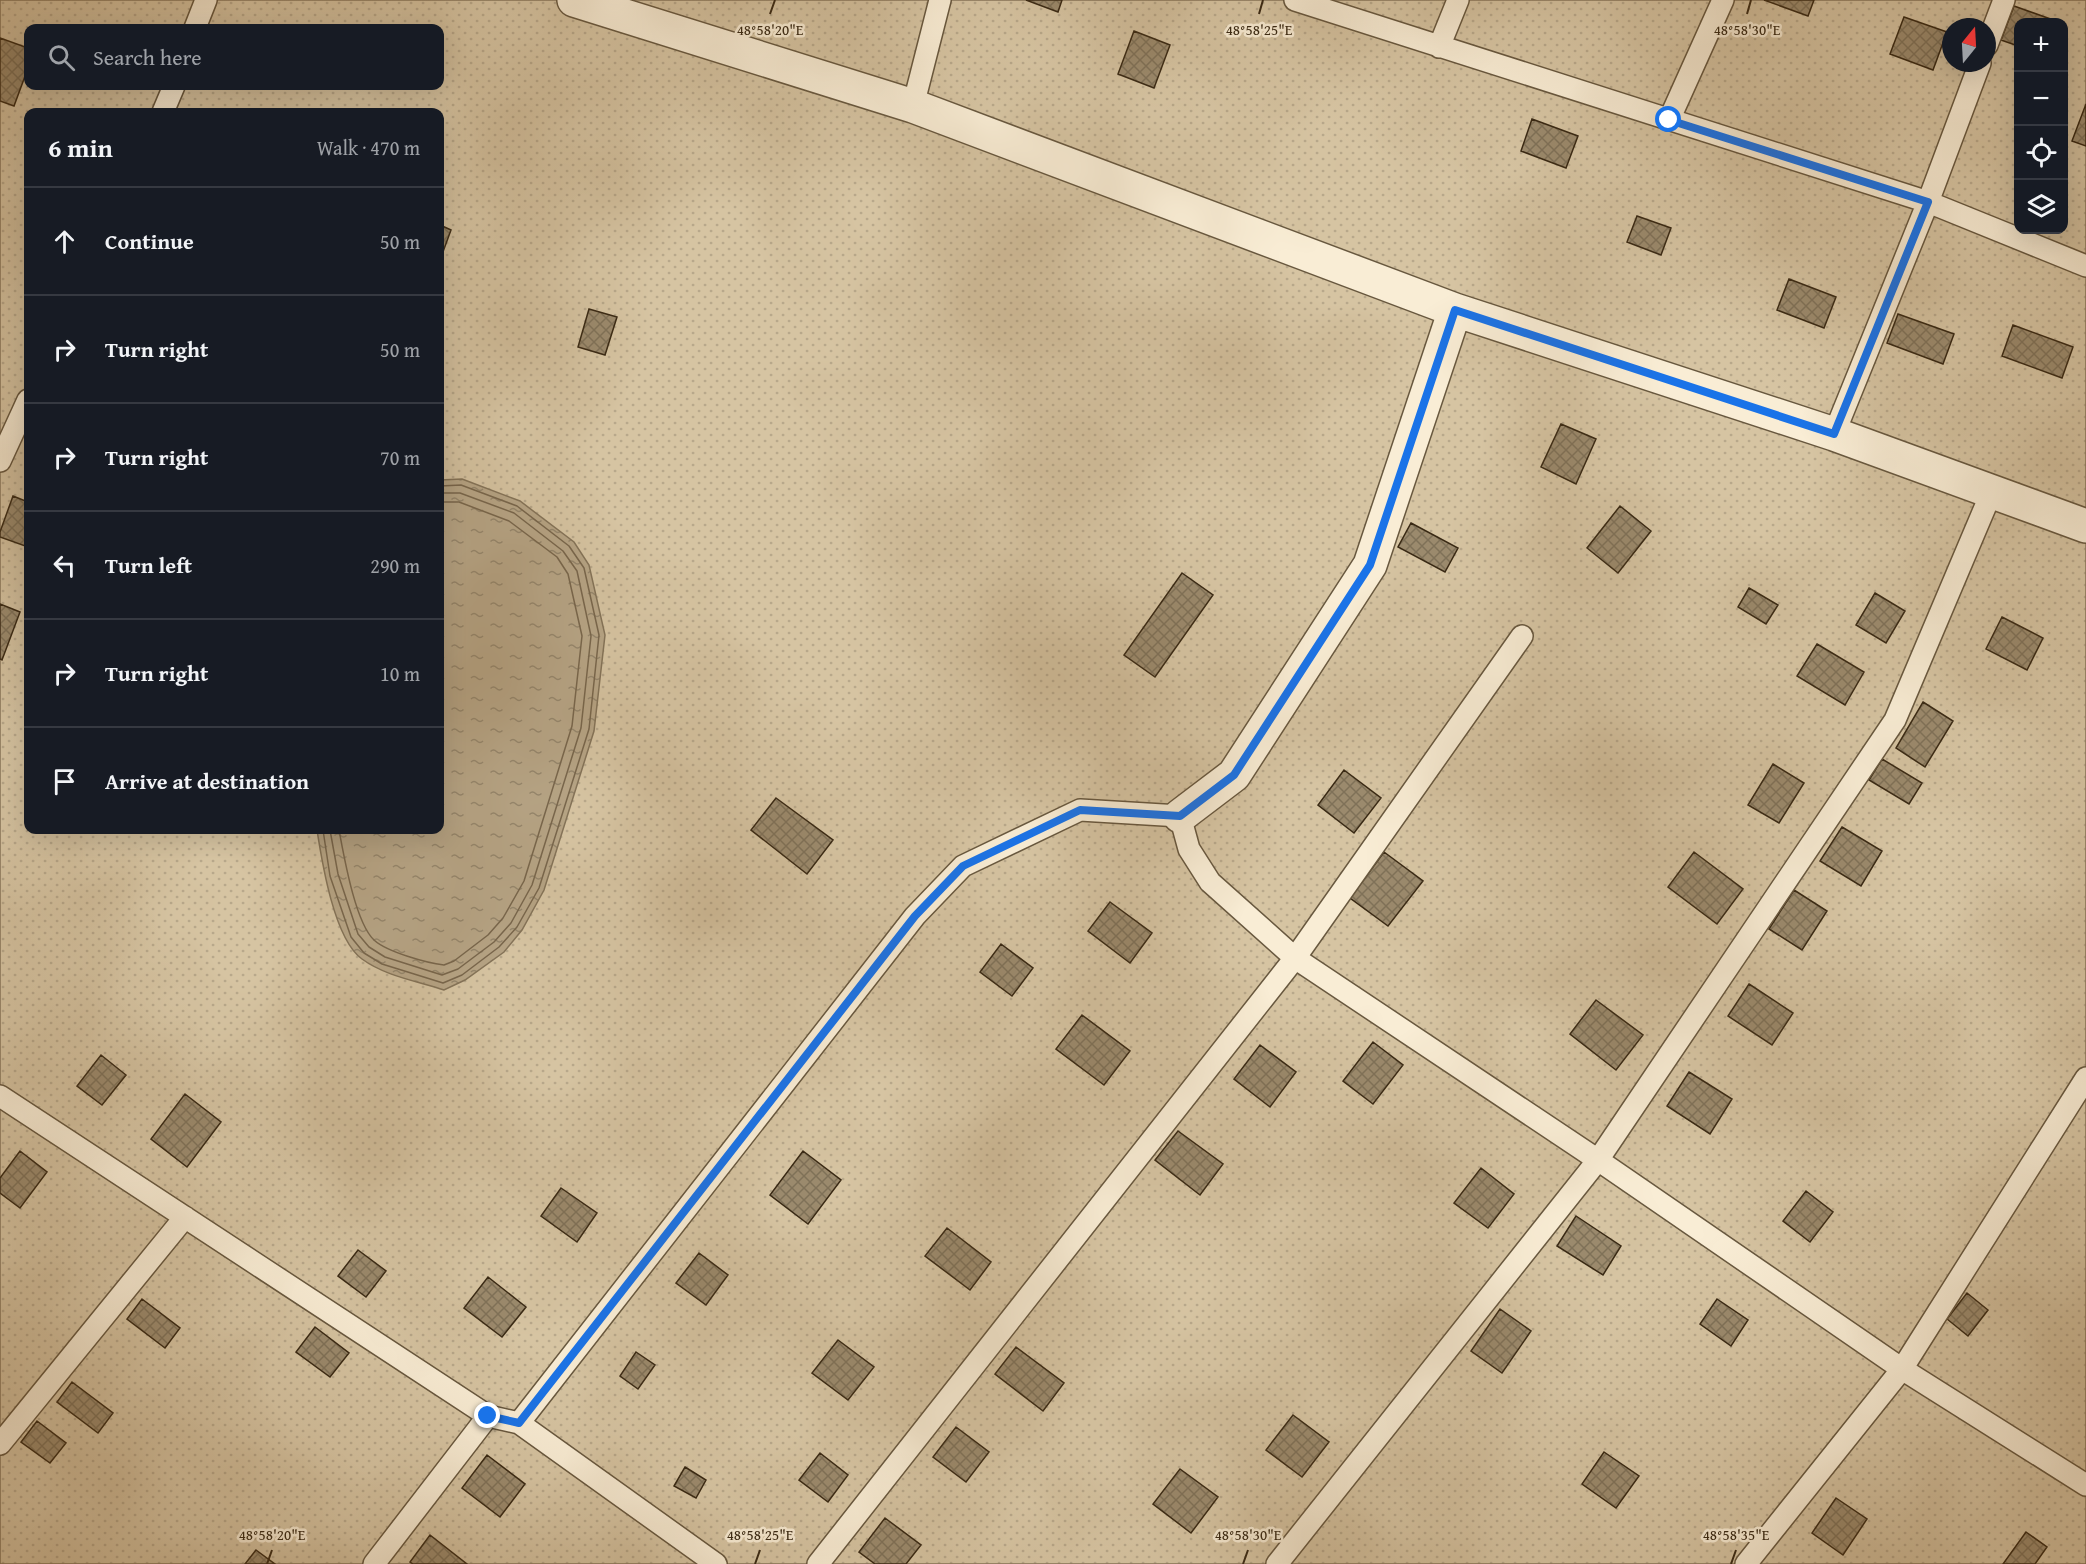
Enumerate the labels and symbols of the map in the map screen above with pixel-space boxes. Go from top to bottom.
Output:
north arrow [1942,18,1996,72]
text: 48°58'20"E [737,19,804,40]
text: 48°58'25"E [1226,19,1293,40]
text: 48°58'30"E [1714,19,1781,40]
route start [1655,106,1681,132]
route end [474,1402,500,1428]
text: 48°58'20"E [239,1524,306,1545]
text: 48°58'25"E [727,1524,794,1545]
text: 48°58'30"E [1215,1524,1282,1545]
text: 48°58'35"E [1703,1524,1770,1545]

